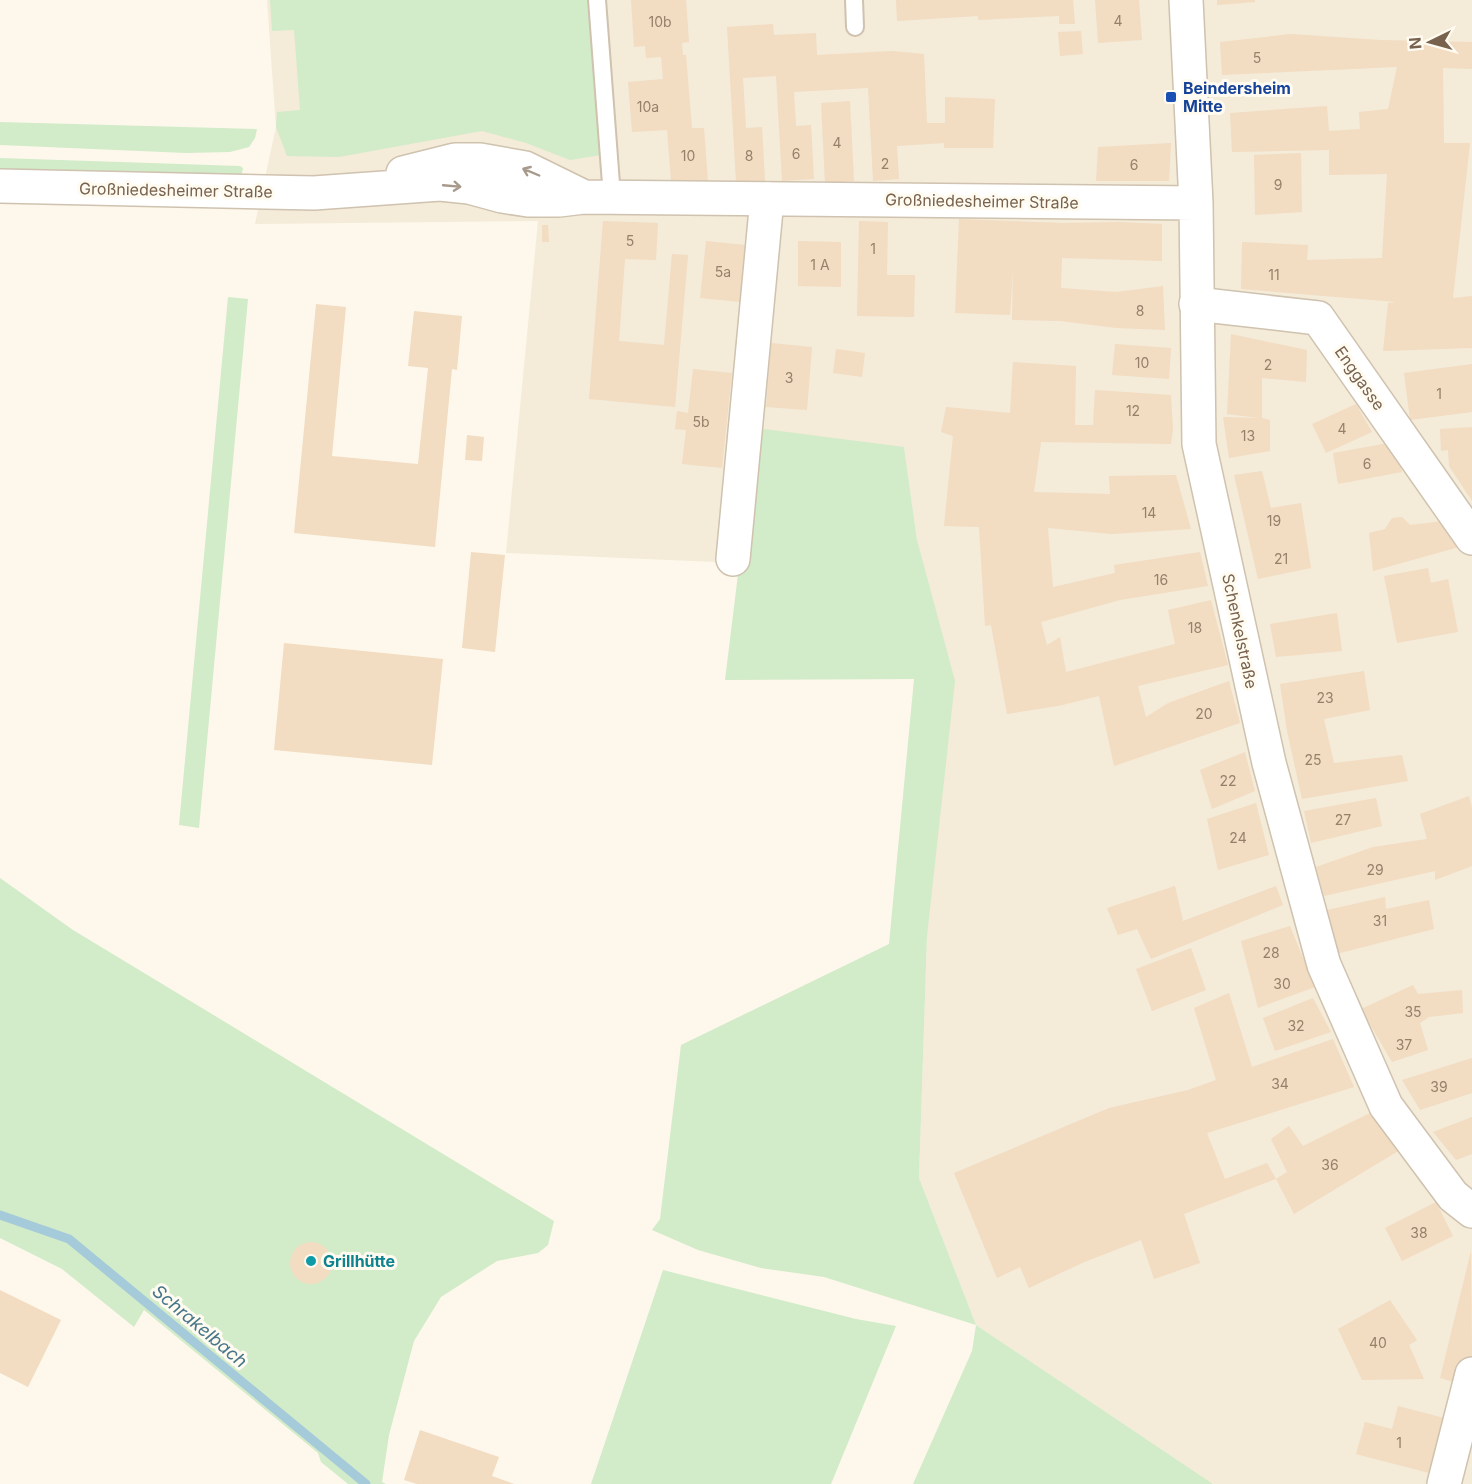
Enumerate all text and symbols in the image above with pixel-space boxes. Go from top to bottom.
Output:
house number: 4 [1113,12,1123,29]
north arrow [1400,12,1460,72]
house number: 10b [648,13,672,30]
text: N [1405,36,1426,50]
house number: 5 [1253,49,1261,66]
place label: Beindersheim Mitte [1183,78,1291,116]
marker: Beindersheim Mitte [1164,90,1178,104]
house number: 10a [637,98,659,115]
house number: 4 [832,134,842,151]
house number: 6 [792,145,800,162]
house number: 10 [681,147,695,164]
house number: 8 [745,147,753,164]
house number: 2 [881,155,889,172]
house number: 6 [1130,156,1138,173]
one-way arrow [522,166,540,177]
house number: 9 [1274,176,1282,193]
street label: Großniedesheimer Straße [79,178,273,202]
one-way arrow [442,181,462,192]
street label: Großniedesheimer Straße [885,189,1079,213]
house number: 5 [626,232,634,249]
house number: 1 [870,240,876,257]
house number: 1 A [810,256,830,273]
house number: 5a [715,263,731,280]
house number: 11 [1268,266,1280,283]
house number: 8 [1136,302,1144,319]
street label: Enggasse [1331,342,1389,414]
house number: 10 [1135,354,1149,371]
house number: 2 [1264,356,1272,373]
house number: 3 [785,369,793,386]
house number: 1 [1436,385,1442,402]
house number: 12 [1126,402,1140,419]
house number: 5b [692,413,710,430]
house number: 4 [1337,420,1347,437]
house number: 13 [1241,427,1255,444]
house number: 6 [1363,455,1371,472]
house number: 14 [1142,504,1156,521]
house number: 19 [1267,512,1281,529]
house number: 21 [1274,550,1288,567]
house number: 16 [1154,571,1168,588]
street label: Schenkelstraße [1218,572,1262,690]
house number: 18 [1188,619,1202,636]
house number: 23 [1316,689,1334,706]
house number: 20 [1195,705,1213,722]
house number: 25 [1304,751,1322,768]
house number: 22 [1219,772,1237,789]
house number: 27 [1335,811,1351,828]
house number: 24 [1229,829,1247,846]
house number: 29 [1366,861,1384,878]
house number: 31 [1373,912,1387,929]
house number: 28 [1262,944,1280,961]
house number: 30 [1273,975,1291,992]
house number: 35 [1404,1003,1422,1020]
house number: 32 [1287,1017,1305,1034]
house number: 37 [1396,1036,1412,1053]
house number: 34 [1271,1075,1289,1092]
house number: 39 [1430,1078,1448,1095]
house number: 36 [1321,1156,1339,1173]
house number: 38 [1410,1224,1428,1241]
place label: Grillhütte [323,1251,395,1271]
marker: Grillhütte [304,1254,318,1268]
water label: Schrakelbach [148,1280,252,1372]
house number: 40 [1369,1334,1387,1351]
house number: 1 [1396,1434,1402,1451]

